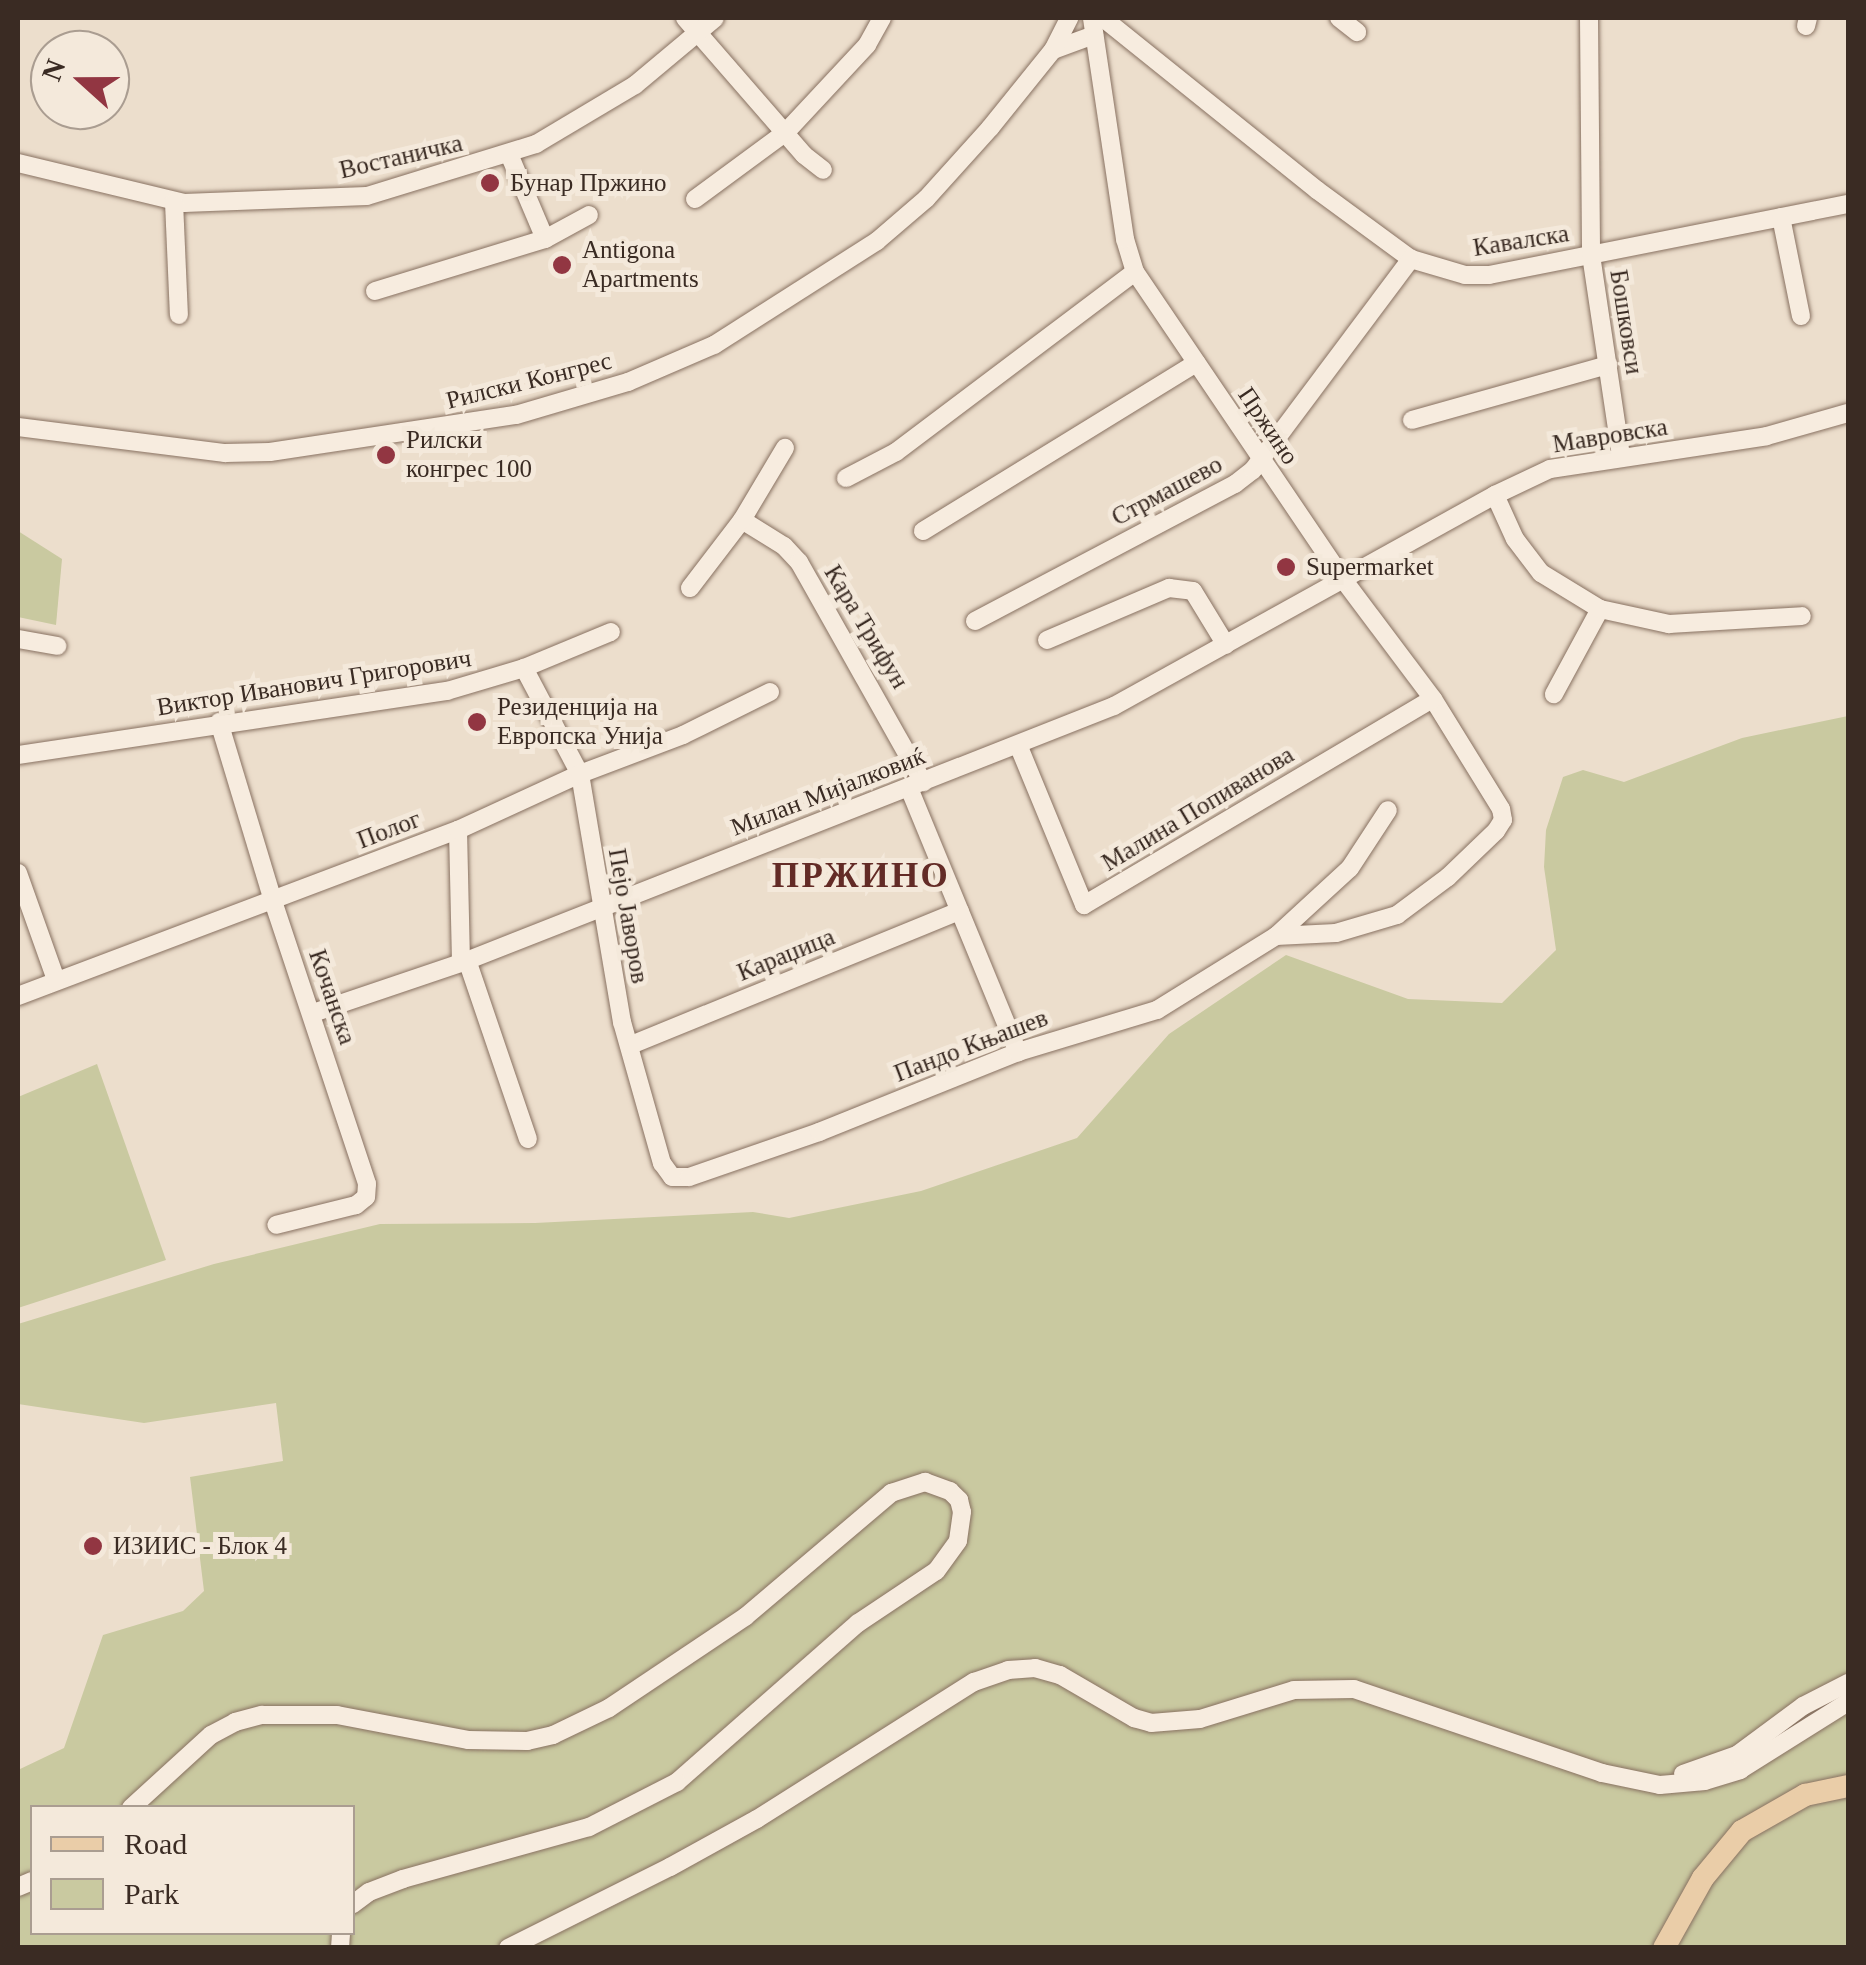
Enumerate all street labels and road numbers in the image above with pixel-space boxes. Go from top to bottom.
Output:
street label: Востаничка [337,128,465,186]
street label: Кавалска [1471,219,1571,263]
street label: Бошковси [1603,267,1649,377]
street label: Рилски Конгрес [443,346,615,416]
street label: Пржино [1231,382,1305,470]
street label: Мавровска [1550,412,1670,460]
street label: Стрмашево [1107,449,1227,533]
street label: Кара Трифун [817,560,915,694]
street label: Виктор Иванович Григорович [155,643,473,723]
street label: Малина Попиванова [1097,740,1299,878]
street label: Милан Мијалковиќ [727,741,929,843]
street label: Полог [353,804,425,856]
street label: Пејо Јаворов [601,846,655,986]
street label: Караџица [733,922,839,988]
street label: Кочанска [302,946,362,1048]
street label: Пандо Књашев [890,1003,1052,1089]

